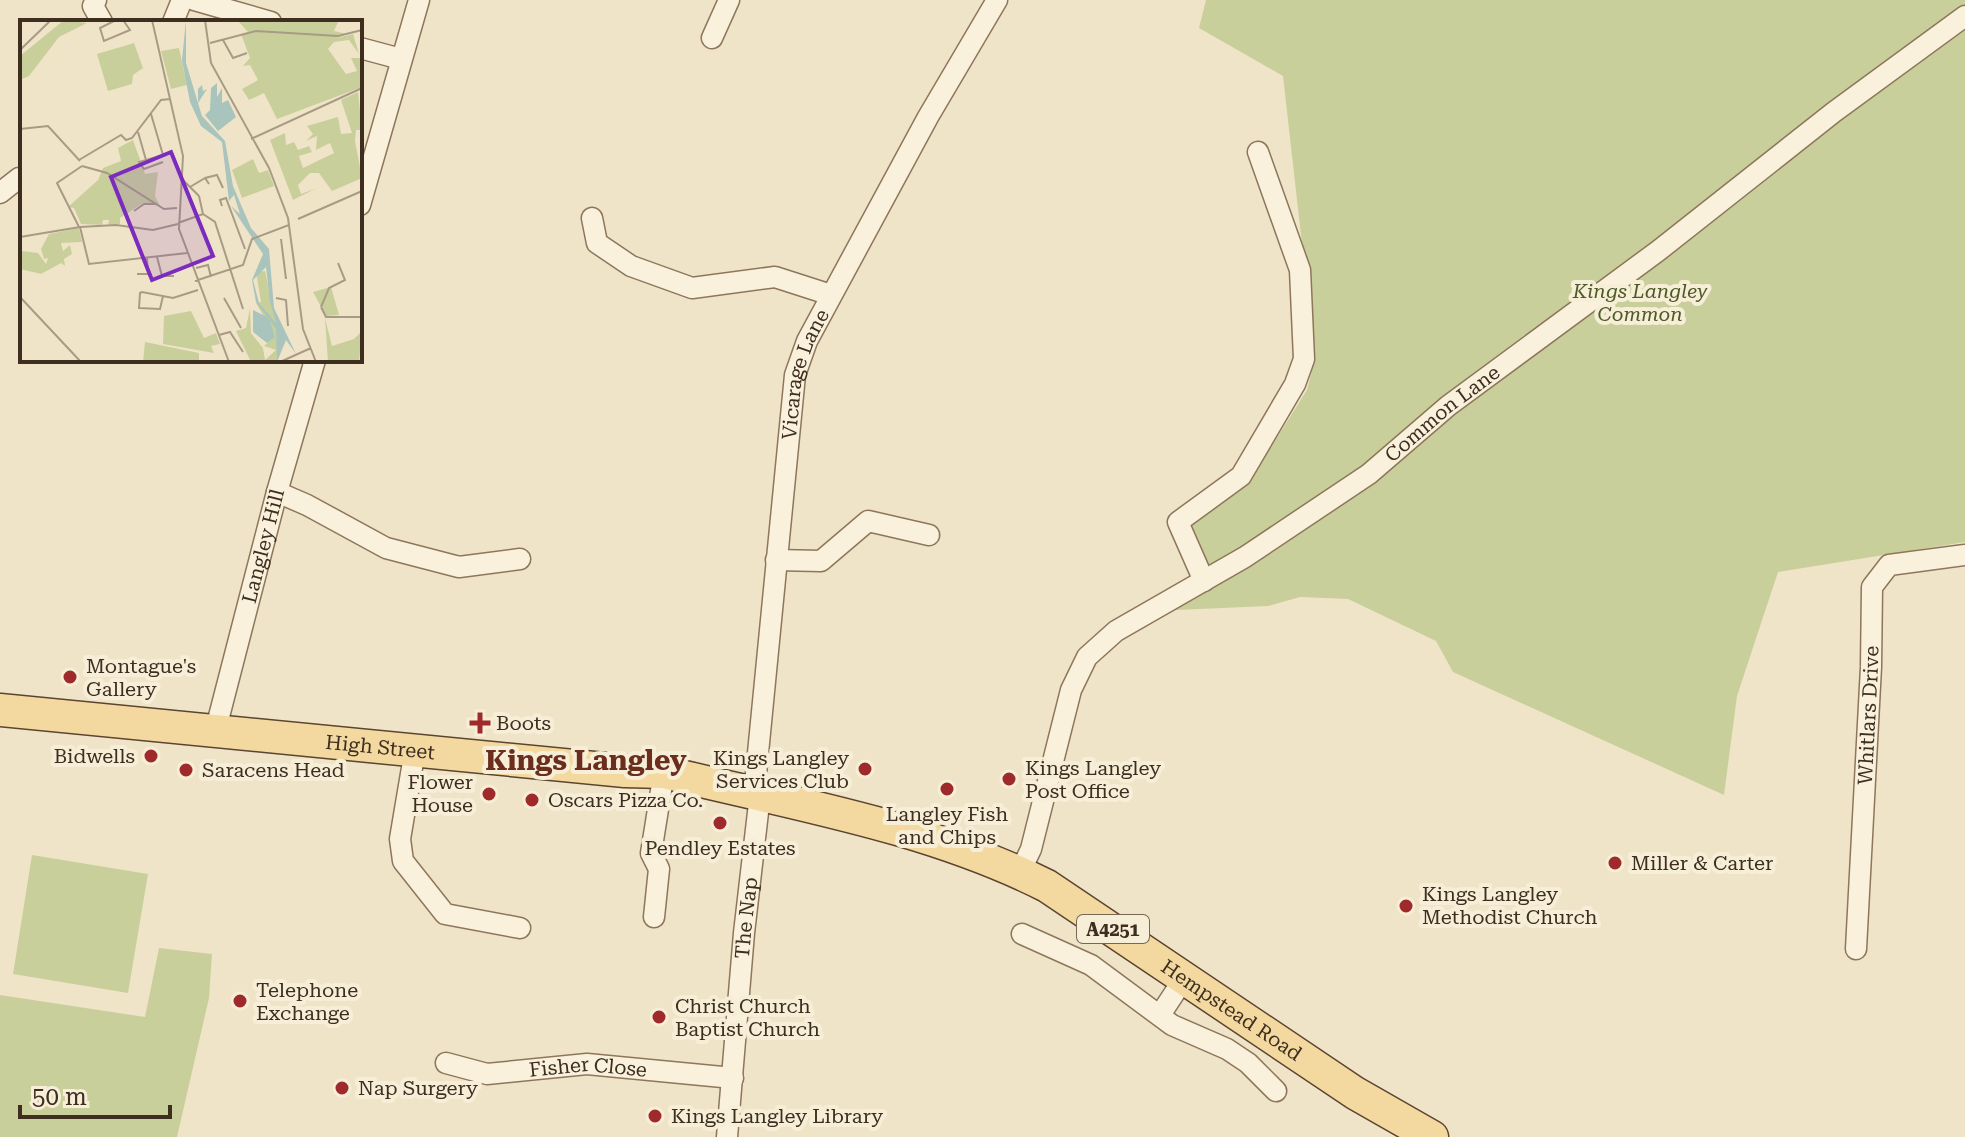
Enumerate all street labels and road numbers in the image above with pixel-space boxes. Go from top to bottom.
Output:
street label: Vicarage Lane [777,305,834,441]
street label: Common Lane [1380,360,1504,467]
street label: Langley Hill [237,486,289,606]
street label: Whitlars Drive [1853,646,1883,786]
street label: High Street [324,730,437,764]
street label: The Nap [730,876,762,960]
road number: A4251 [1077,915,1149,943]
street label: Hempstead Road [1157,954,1307,1066]
street label: Fisher Close [528,1052,648,1082]

